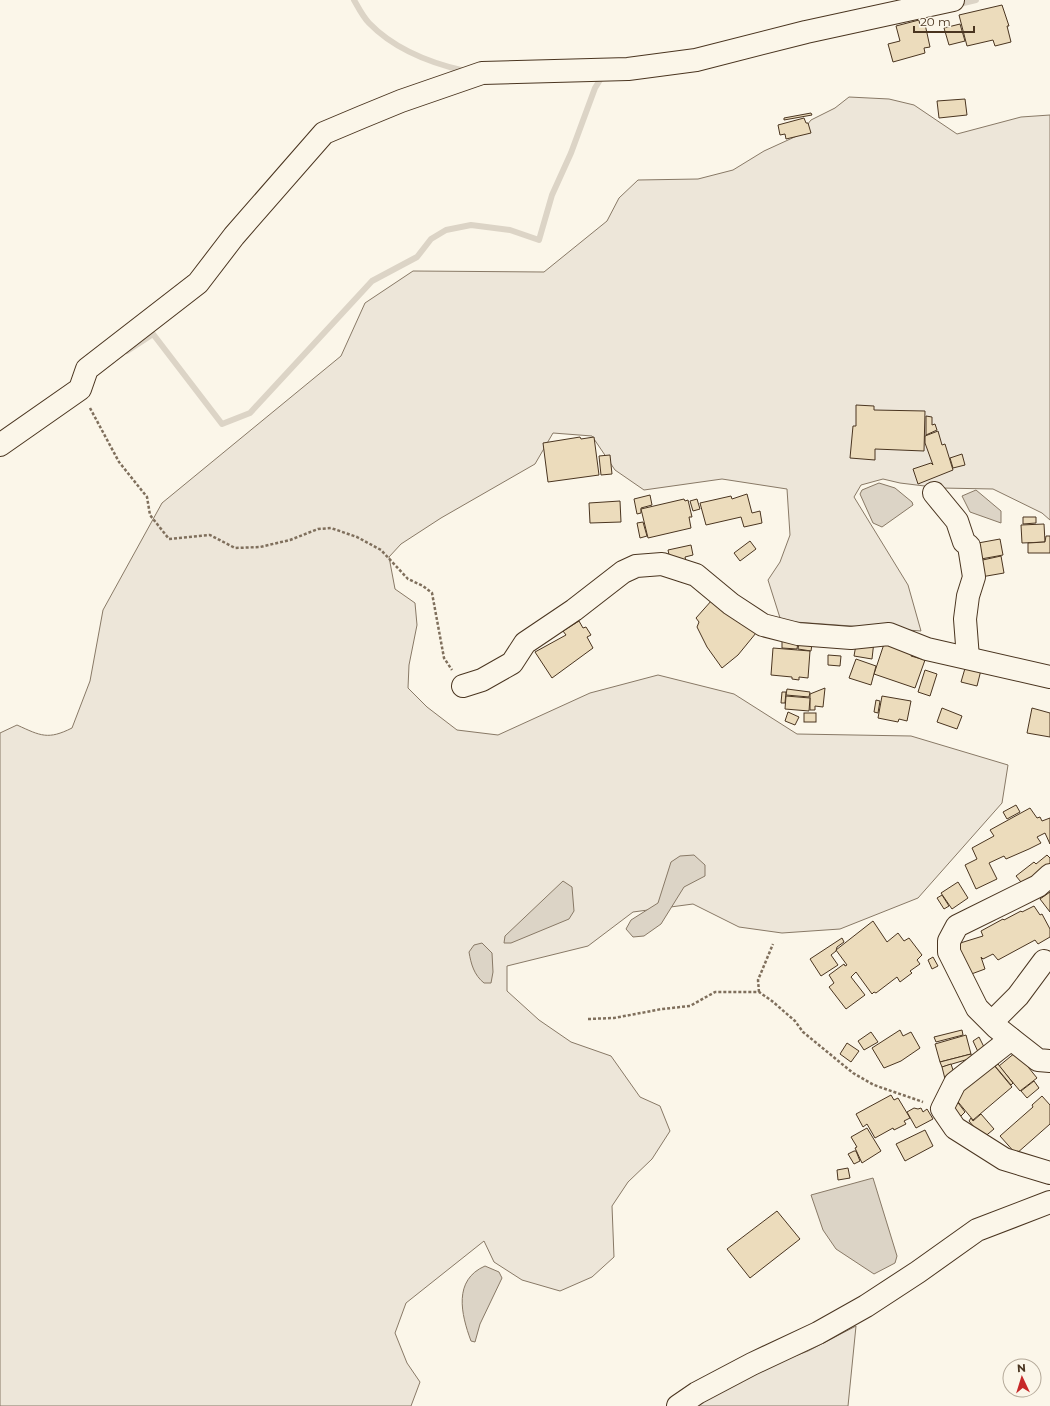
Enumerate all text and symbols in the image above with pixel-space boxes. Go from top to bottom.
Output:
scale bar [914,8,974,34]
text: 20 m [920,14,951,29]
north arrow [1002,1358,1042,1398]
text: N [1016,1361,1026,1375]

